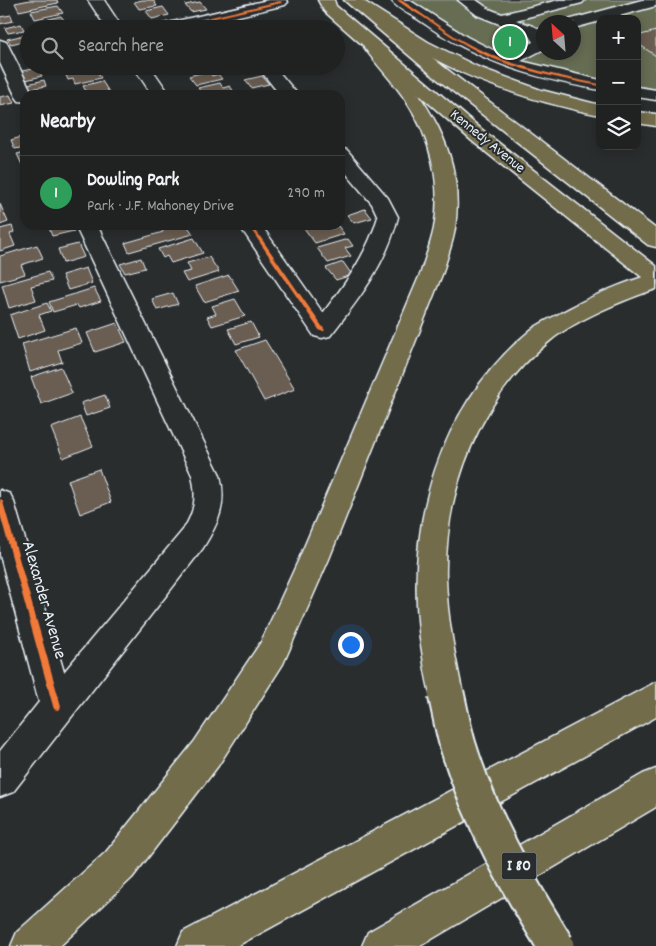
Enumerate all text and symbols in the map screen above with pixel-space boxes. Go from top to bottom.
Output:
north arrow [536,15,581,60]
map controls [596,15,641,150]
button: + [596,15,641,60]
search box [20,20,345,75]
pin: 1 [494,23,526,61]
icon: search [38,34,66,62]
text: Search here [78,34,164,61]
button: − [596,60,641,105]
street label: Kennedy Avenue [444,105,530,180]
button: layers [596,105,641,150]
text: Nearby [40,108,95,138]
text: Dowling Park [87,168,179,195]
text: 1 [54,182,58,205]
text: 290 m [287,182,325,205]
text: Park · J.F. Mahoney Drive [87,195,234,218]
street label: Alexander Avenue [14,538,72,662]
your location [338,632,364,658]
road number: I 80 [502,852,536,879]

